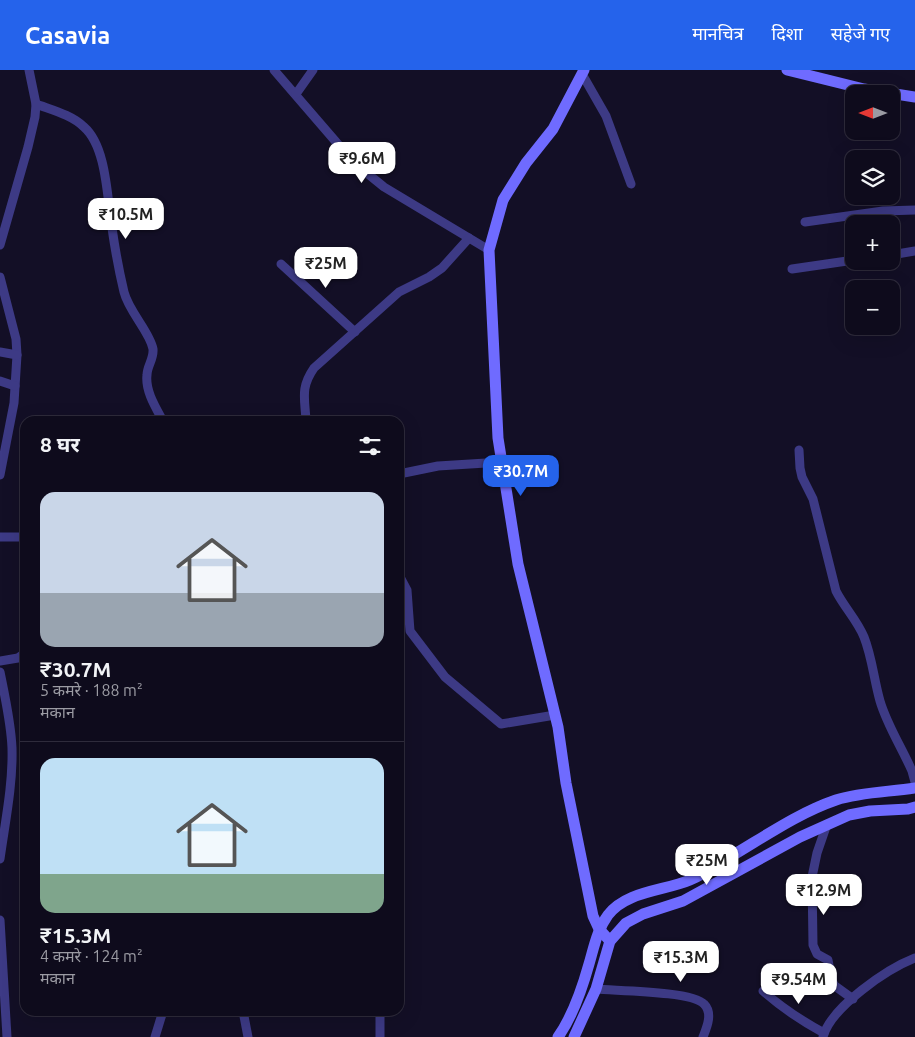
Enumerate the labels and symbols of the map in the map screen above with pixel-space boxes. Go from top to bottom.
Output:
north arrow [845,85,900,140]
pin: ₹9.6M [327,142,397,184]
pin: ₹10.5M [85,198,167,240]
pin: ₹25M [296,246,356,289]
pin: ₹30.7M [480,454,562,497]
pin: ₹25M [677,844,737,886]
pin: ₹12.9M [783,874,865,916]
pin: ₹15.3M [640,940,722,983]
pin: ₹9.54M [758,962,840,1005]

